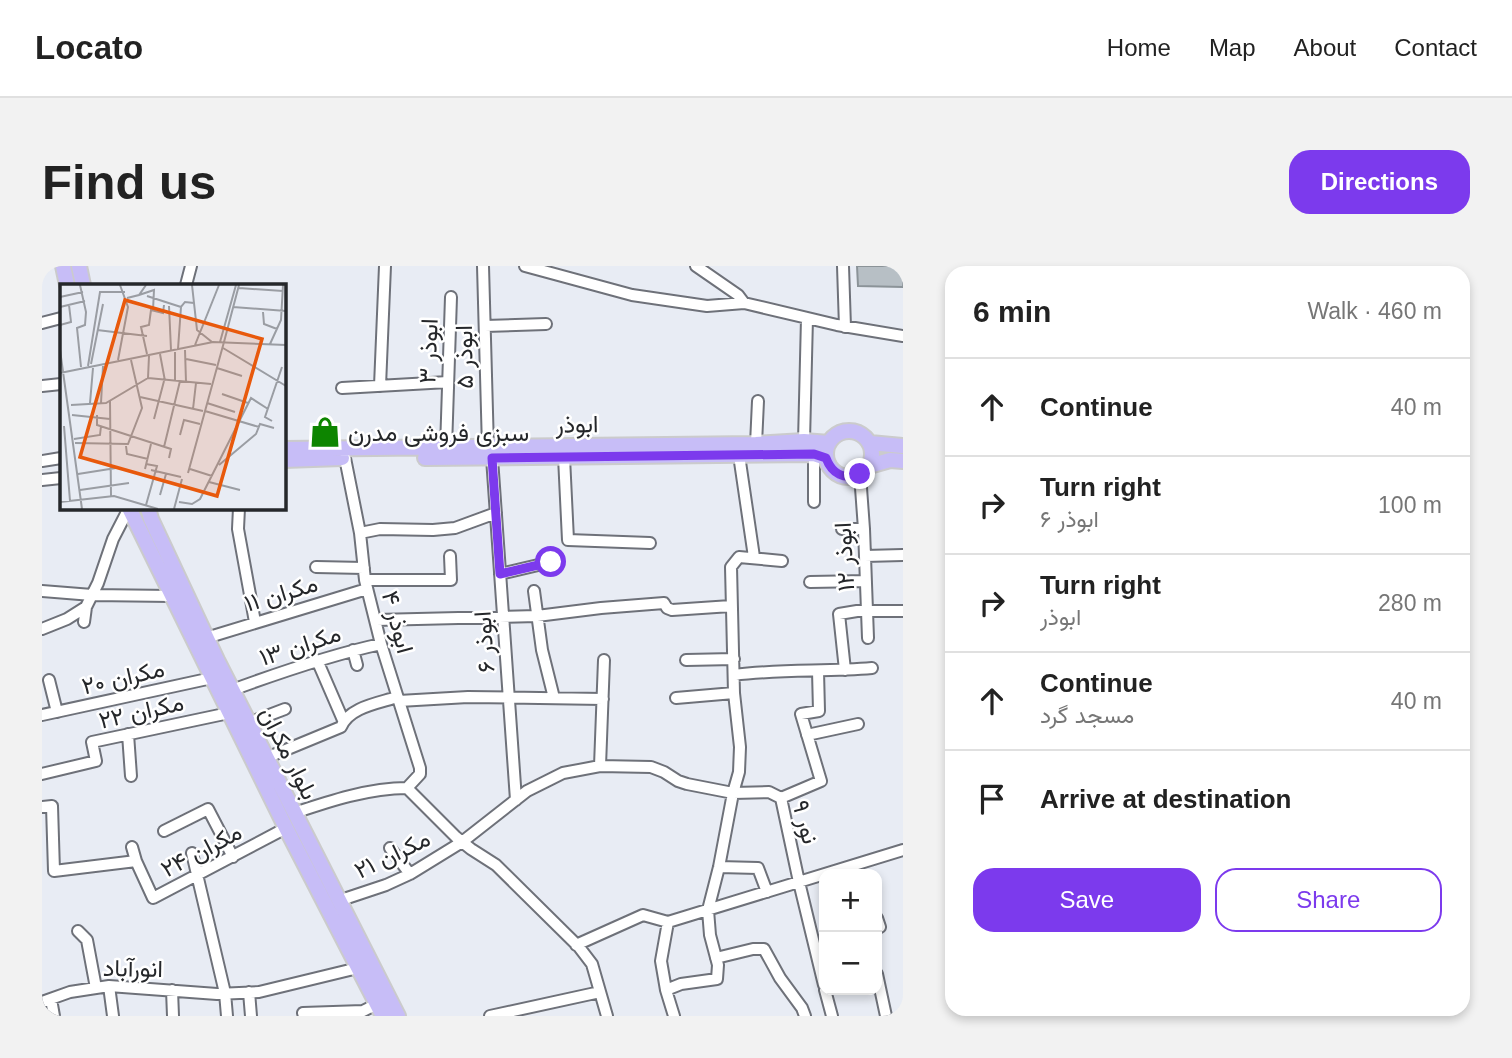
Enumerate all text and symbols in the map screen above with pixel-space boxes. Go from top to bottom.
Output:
text: Locato [35,29,143,66]
text: Home [1107,34,1171,61]
text: Map [1209,34,1256,61]
text: About [1294,34,1356,61]
text: Contact [1394,34,1477,61]
button: Directions [1289,150,1470,214]
text: Find us [42,155,216,209]
inset map [60,284,285,509]
text: 6 min [973,295,1051,328]
text: Walk · 460 m [1307,298,1442,324]
street label: ابوذر ۳ [413,318,445,384]
street label: ابوذر ۵ [450,325,480,389]
icon: ahead [973,388,1011,426]
text: Continue [1040,392,1153,422]
text: 40 m [1391,394,1442,420]
street label: ابوذر [554,410,599,440]
shop icon: سبزی فروشی مدرن [308,415,342,449]
place label: سبزی فروشی مدرن [348,419,529,448]
route end [844,458,875,489]
text: Turn right [1040,472,1161,502]
icon: right [973,486,1011,524]
text: 100 m [1378,492,1442,518]
text: ابوذر ۶ [1040,506,1099,532]
street label: ابوذر ۱۲ [829,522,861,592]
route start [535,546,566,577]
street label: مکران ۱۱ [241,569,321,619]
text: Turn right [1040,570,1161,600]
icon: right [973,584,1011,622]
street label: ابوذر ۴ [375,588,419,657]
text: 280 m [1378,590,1442,616]
text: ابوذر [1040,604,1081,630]
street label: ابوذر ۶ [468,610,502,674]
street label: مکران ۱۳ [256,619,345,673]
street label: مکران ۲۰ [79,654,167,702]
text: Continue [1040,668,1153,698]
icon: ahead [973,682,1011,720]
street label: مکران ۲۲ [96,688,187,736]
text: 40 m [1391,688,1442,714]
street label: بلوار مکران [252,702,324,805]
text: مسجد گرد [1040,702,1134,728]
icon: arrive [973,780,1011,818]
text: Arrive at destination [1040,784,1291,814]
street label: نور ۹ [785,797,825,847]
street label: مکران ۲۴ [156,818,247,884]
street label: مکران ۲۱ [350,824,435,886]
button: Save [973,868,1201,932]
button: Share [1215,868,1442,932]
map controls [819,869,882,995]
button: + [819,869,882,932]
button: − [819,932,882,995]
street label: انورآباد [103,954,163,984]

